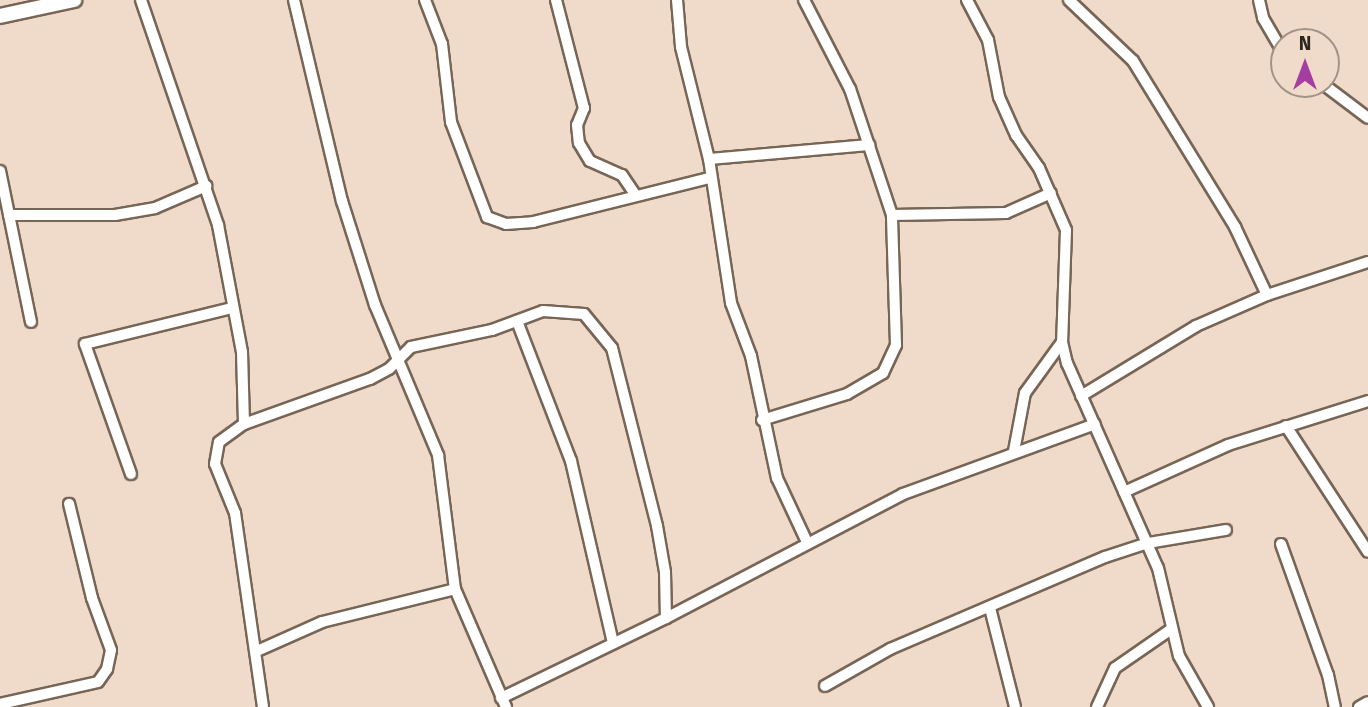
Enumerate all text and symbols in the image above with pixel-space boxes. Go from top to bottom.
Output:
north arrow [1270,28,1340,98]
text: N [1299,32,1311,55]

